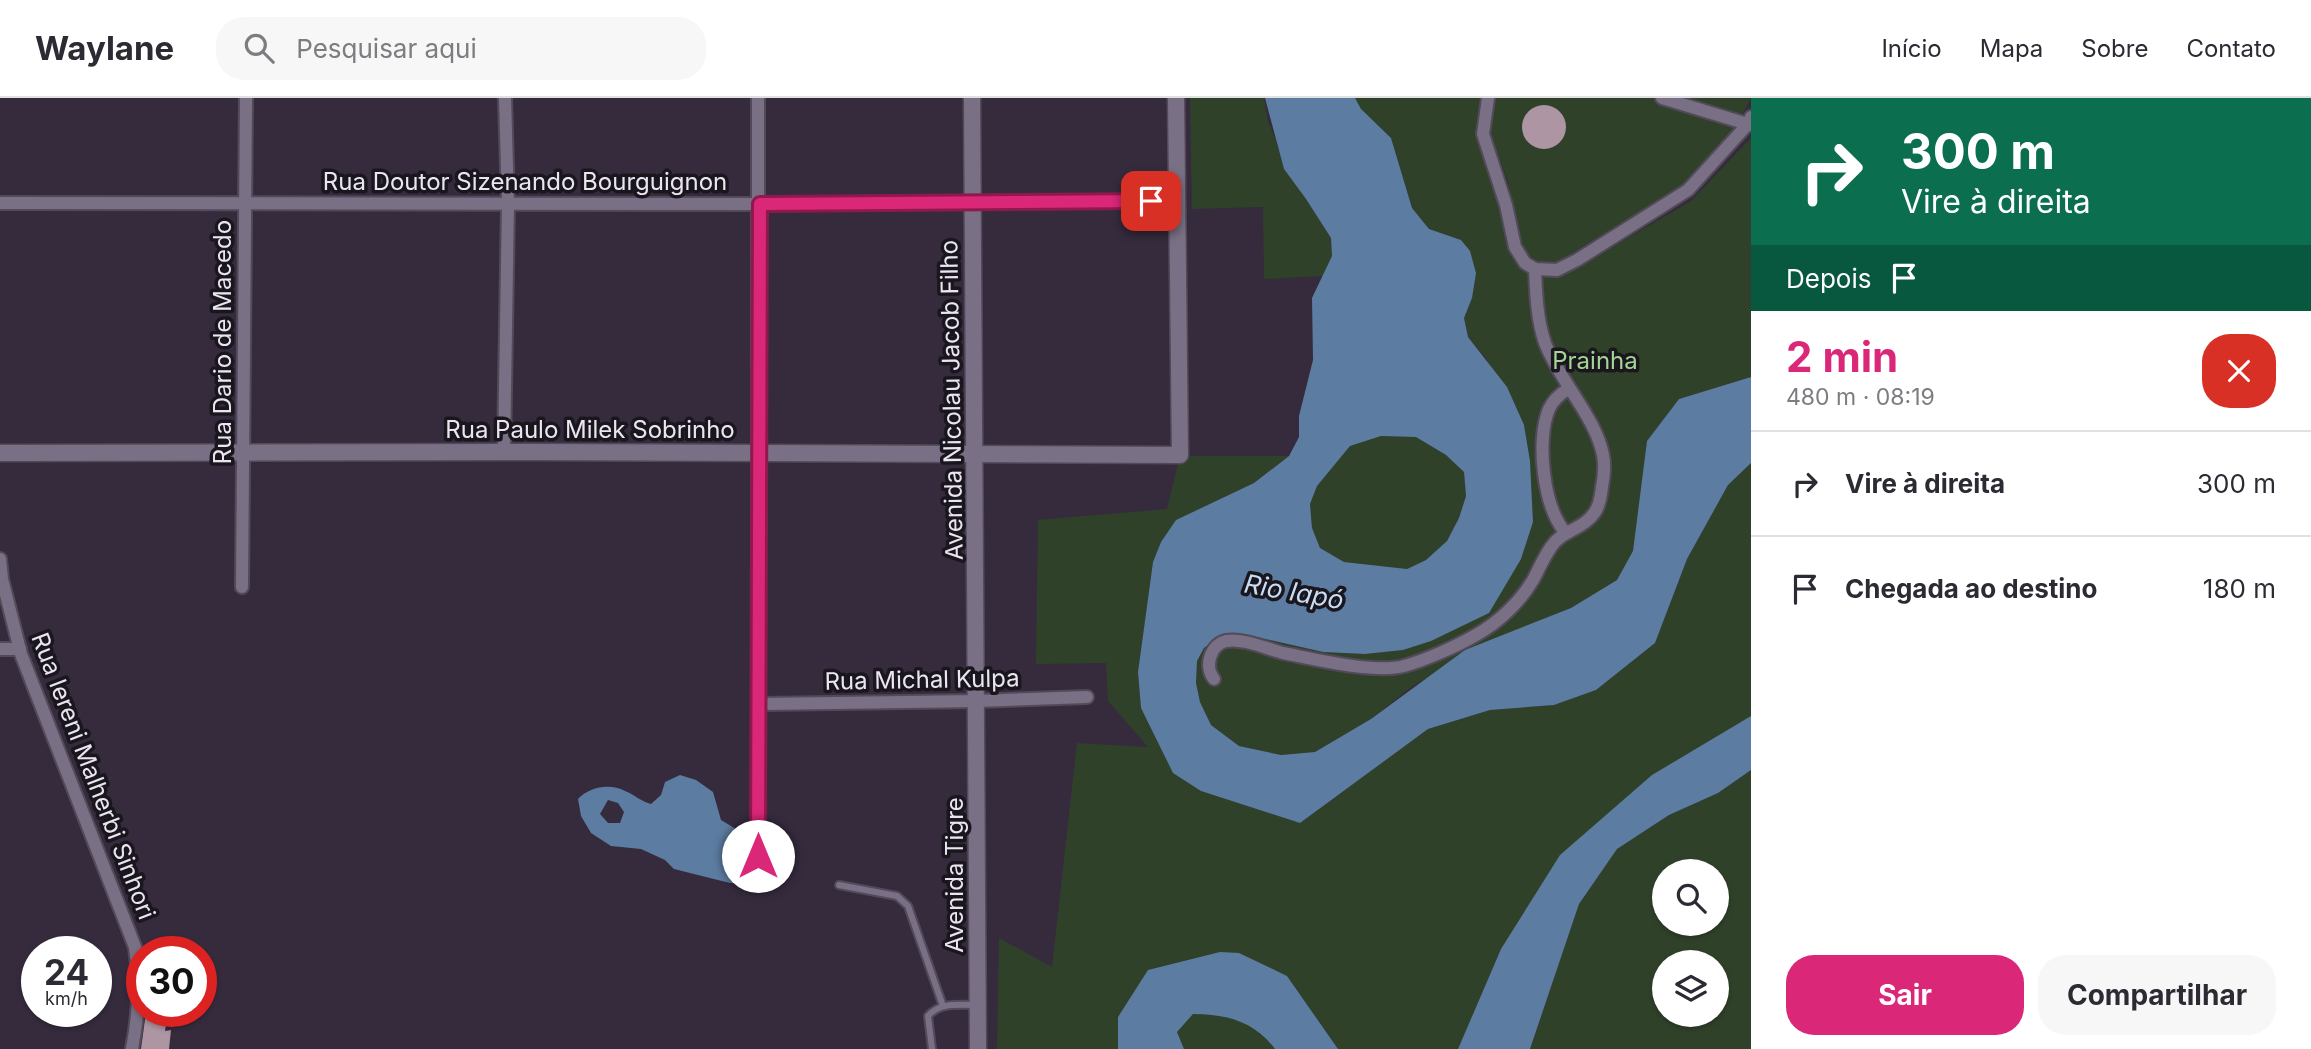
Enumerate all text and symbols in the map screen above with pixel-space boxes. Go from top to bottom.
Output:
search box [216,17,706,80]
text: Waylane [35,28,174,68]
icon: search [240,29,278,67]
text: Pesquisar aqui [296,33,477,64]
text: Início [1881,34,1942,63]
text: Mapa [1980,34,2043,63]
text: Sobre [2081,34,2148,63]
text: Contato [2186,34,2276,63]
text: 300 m [1901,122,2055,181]
icon: right [1786,126,1877,217]
street label: Rua Doutor Sizenando Bourguignon [323,167,727,196]
pin [1121,171,1181,231]
icon: arrive [1132,182,1170,220]
text: Vire à direita [1901,182,2091,221]
street label: Rua Dario de Macedo [208,220,237,464]
street label: Avenida Nicolau Jacob Filho [934,240,969,560]
icon: arrive [1885,259,1923,297]
text: Depois [1786,263,1871,294]
text: 2 min [1786,331,1898,382]
button: close [2202,334,2276,408]
park label: Prainha [1552,346,1638,375]
text: 480 m · 08:19 [1786,383,1935,411]
street label: Rua Paulo Milek Sobrinho [445,415,735,444]
icon: right [1786,465,1824,503]
text: Vire à direita [1845,468,2005,499]
text: 300 m [2197,468,2276,499]
water label: Rio Iapó [1242,568,1346,615]
icon: arrive [1786,570,1824,608]
text: Chegada ao destino [1845,573,2097,604]
text: 180 m [2203,573,2276,604]
street label: Rua Iereni Malherbi Sinhori [25,628,162,923]
street label: Rua Michal Kulpa [824,663,1020,696]
street label: Avenida Tigre [940,797,969,953]
position arrow [721,819,795,893]
map controls [1652,859,1729,1027]
button: search [1652,859,1729,936]
speed limit sign: 30 [126,936,217,1027]
button: layers [1652,950,1729,1027]
text: 24 [44,951,89,993]
button: Sair [1786,955,2024,1035]
button: Compartilhar [2038,955,2276,1035]
text: km/h [45,988,88,1009]

